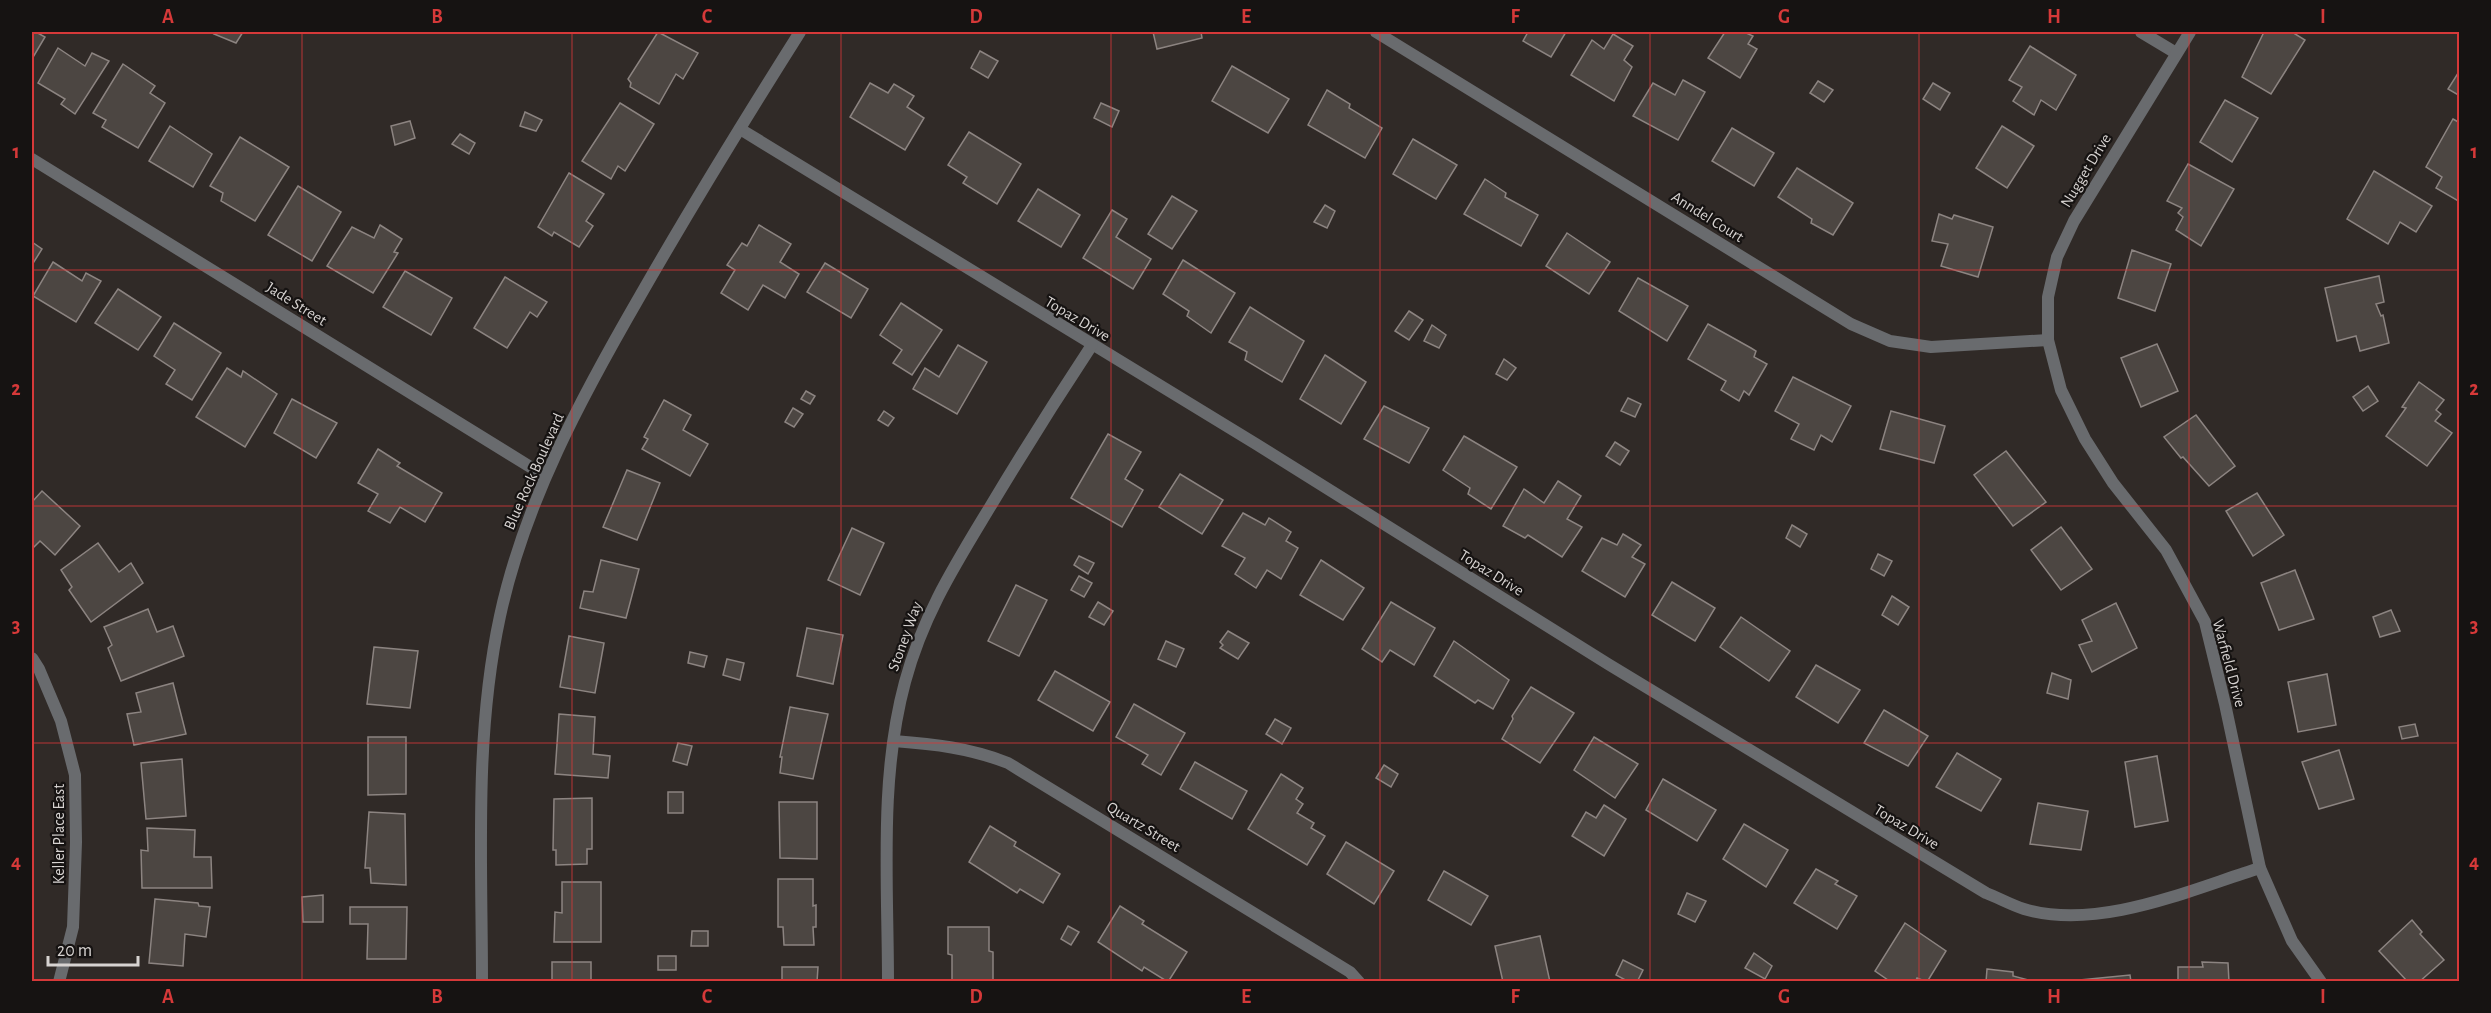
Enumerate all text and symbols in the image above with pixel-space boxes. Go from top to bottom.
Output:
text: A [162,7,174,27]
text: B [431,7,443,27]
text: C [702,7,713,27]
text: D [969,7,983,27]
text: E [1241,7,1251,27]
text: F [1510,7,1520,27]
text: G [1778,7,1790,27]
text: H [2047,7,2061,27]
text: I [2320,7,2326,27]
street label: Nugget Drive [2058,131,2114,210]
text: 1 [12,142,20,162]
text: 1 [2470,142,2478,162]
street label: Anndel Court [1669,188,1746,245]
street label: Jade Street [263,279,330,329]
street label: Topaz Drive [1042,293,1113,344]
text: 2 [11,379,21,399]
text: 2 [2469,379,2479,399]
street label: Blue Rock Boulevard [501,411,567,532]
street label: Topaz Drive [1456,547,1527,599]
street label: Stoney Way [885,599,926,674]
text: 3 [12,616,20,636]
text: 3 [2470,616,2478,636]
street label: Warfield Drive [2210,618,2248,709]
street label: Keller Place East [51,784,67,884]
street label: Quartz Street [1103,799,1183,856]
street label: Topaz Drive [1871,801,1942,852]
text: 4 [11,852,21,872]
text: 4 [2469,852,2479,872]
scale bar [48,929,138,967]
text: 20 m [57,942,92,960]
text: A [162,987,174,1007]
text: B [431,987,443,1007]
text: C [702,987,713,1007]
text: D [969,987,983,1007]
text: E [1241,987,1251,1007]
text: F [1510,987,1520,1007]
text: G [1778,987,1790,1007]
text: H [2047,987,2061,1007]
text: I [2320,987,2326,1007]

